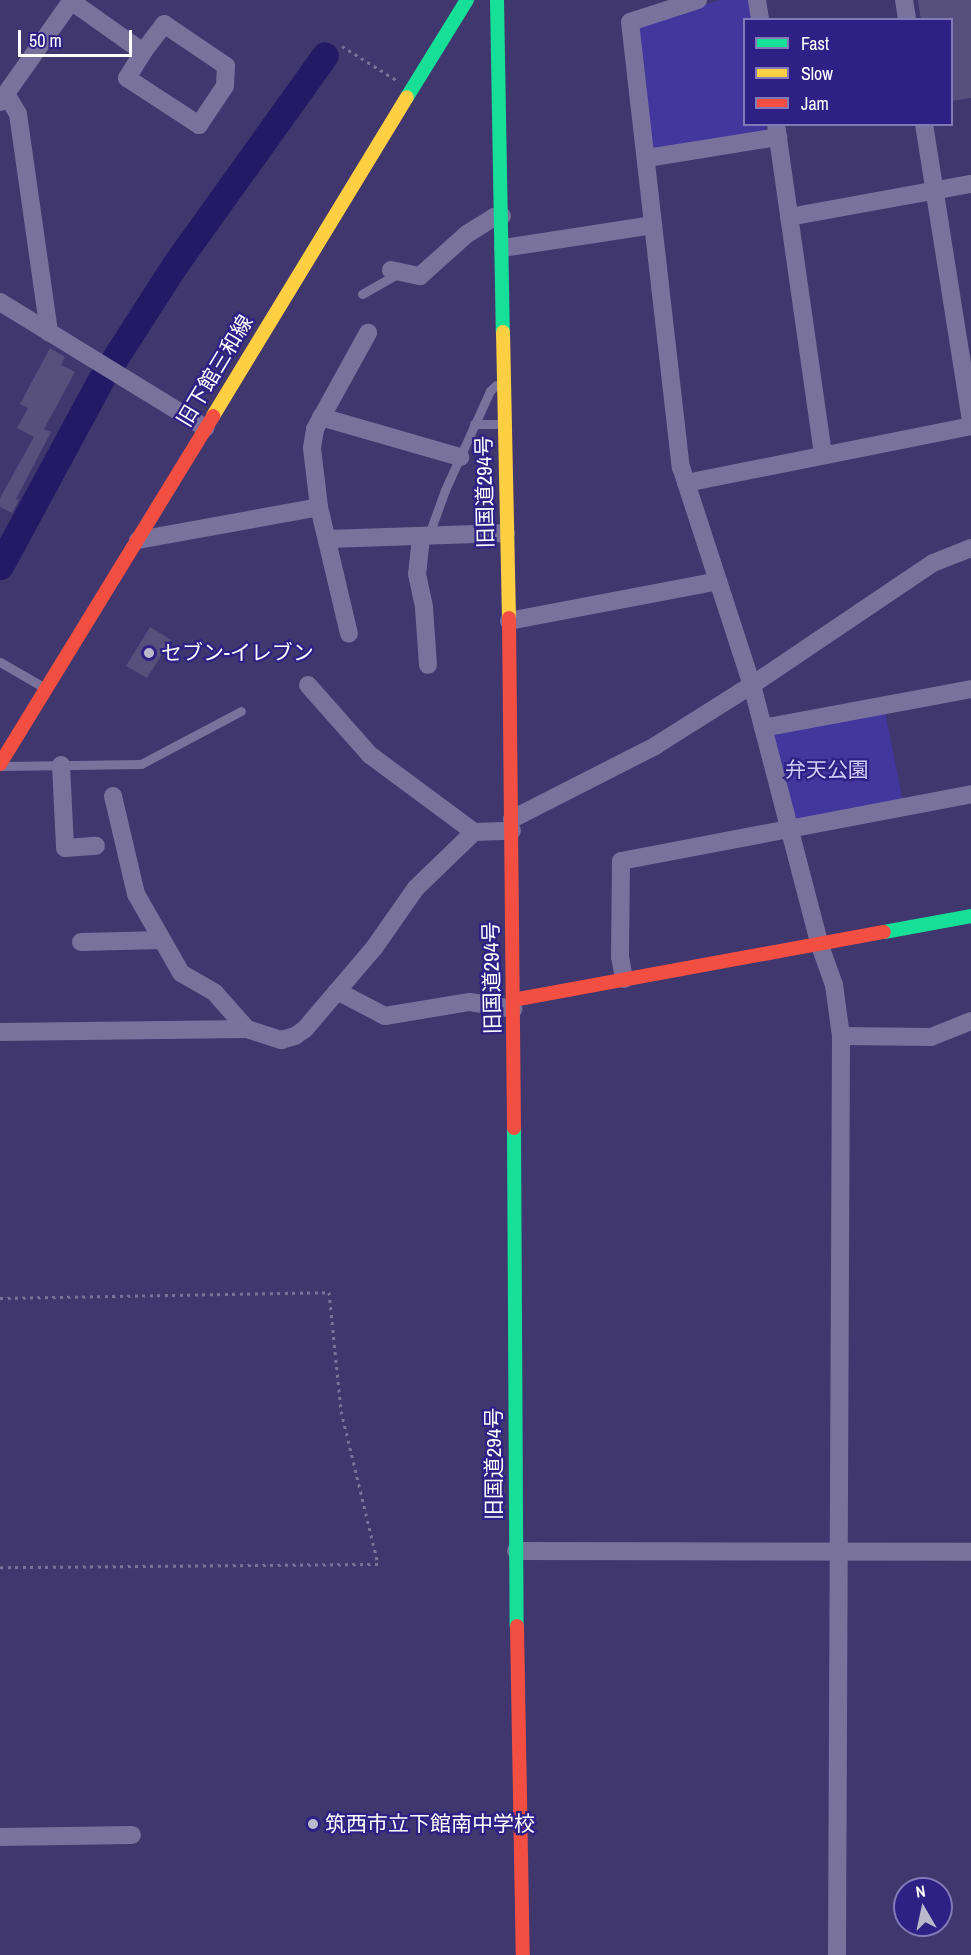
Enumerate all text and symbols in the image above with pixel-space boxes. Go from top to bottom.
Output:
scale bar [21,18,135,56]
legend [743,18,953,126]
text: 50 m [29,28,62,53]
text: Fast [801,31,829,56]
text: Slow [801,61,833,86]
text: Jam [801,91,829,116]
street label: 旧下館三和線 [172,311,258,431]
street label: 旧国道294号 [471,435,499,549]
place label: セブン-イレブン [161,640,314,666]
marker: セブン-イレブン [142,646,156,660]
park label: 弁天公園 [785,757,869,783]
street label: 旧国道294号 [478,921,506,1035]
street label: 旧国道294号 [481,1408,507,1520]
place label: 筑西市立下館南中学校 [325,1811,535,1837]
marker: 筑西市立下館南中学校 [306,1817,320,1831]
north arrow [893,1877,953,1937]
text: N [914,1880,927,1903]

